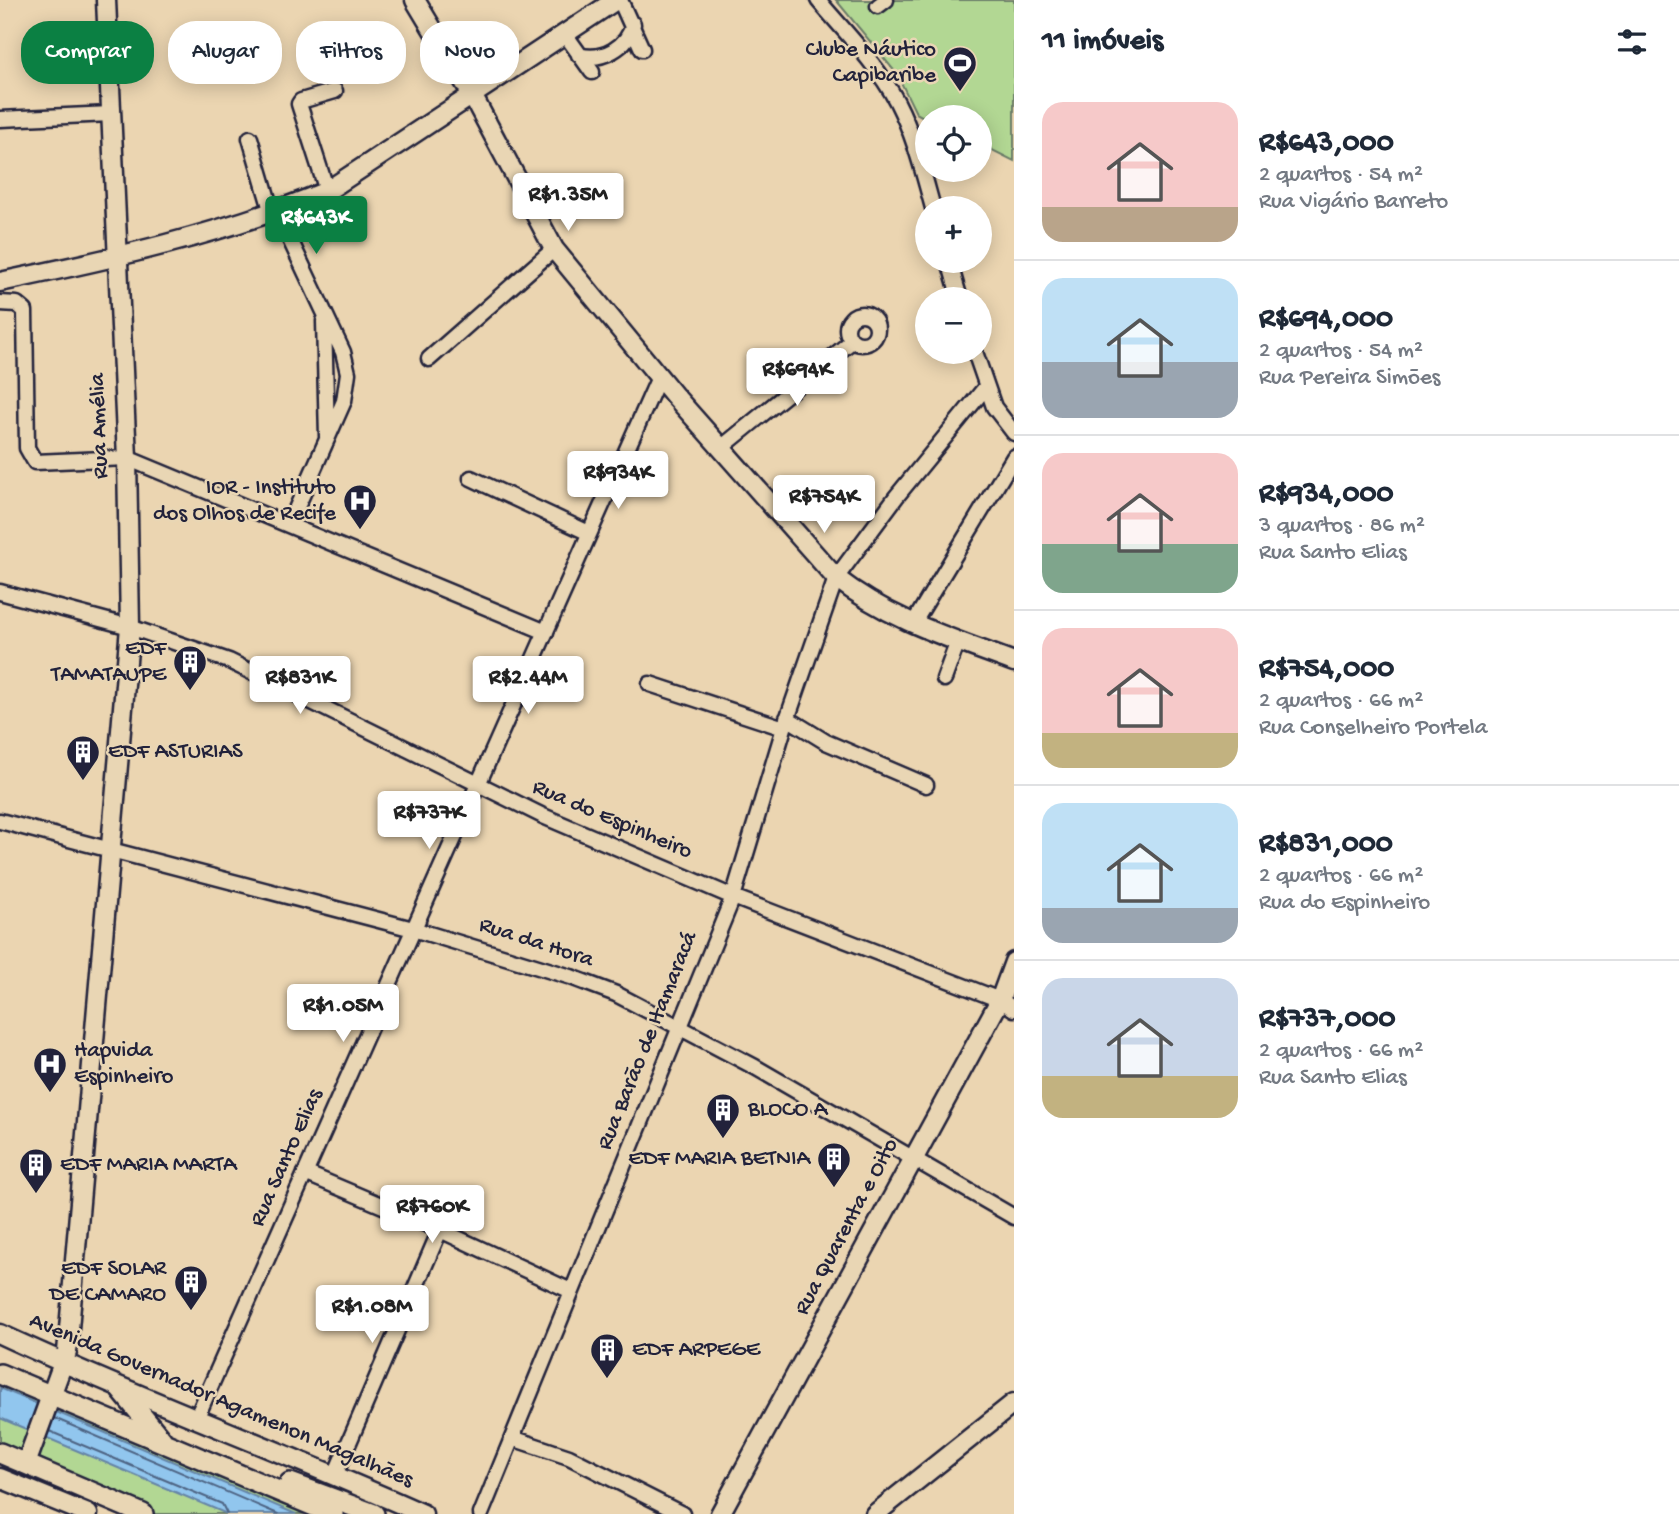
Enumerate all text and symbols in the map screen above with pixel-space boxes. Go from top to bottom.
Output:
chip: Comprar [21,21,154,84]
chip: Alugar [168,21,282,84]
chip: Filtros [296,21,406,84]
chip: Novo [420,21,519,84]
icon: filters [1613,23,1651,61]
text: 11 imóveis [1042,25,1163,60]
place label: Clube Náutico Capibaribe [806,37,937,90]
sports icon: Clube Náutico Capibaribe [941,44,979,93]
map controls [915,105,992,364]
button: locate [915,105,992,182]
text: R$643,000 [1259,127,1394,162]
icon: home [1098,130,1182,214]
text: 2 quartos · 54 m² [1259,162,1423,189]
pin: R$1.35M [503,174,633,233]
text: R$1.35M [529,182,607,209]
text: Rua Vigário Barreto [1259,189,1448,216]
pin: R$643K [259,196,373,256]
button: + [915,196,992,273]
text: R$643K [281,205,351,232]
button: − [915,287,992,364]
text: R$694,000 [1259,303,1393,338]
icon: home [1098,306,1182,390]
text: 2 quartos · 54 m² [1259,338,1423,365]
pin: R$694K [740,348,854,408]
text: R$694K [762,357,832,384]
text: Rua Pereira Simões [1259,365,1440,392]
street label: Rua Amélia [85,372,115,479]
pin: R$934K [561,452,675,511]
text: R$934K [583,460,653,487]
place label: IOR - Instituto dos Olhos de Recife [153,475,337,528]
pin: R$754K [767,476,881,535]
text: R$934,000 [1259,478,1394,513]
icon: home [1098,481,1182,565]
hospital icon: IOR - Instituto dos Olhos de Recife [341,482,379,531]
text: R$754K [789,484,859,511]
text: 3 quartos · 86 m² [1259,513,1425,540]
text: Rua Santo Elias [1259,540,1407,567]
place label: EDF TAMATAUPE [49,636,168,689]
building icon: EDF TAMATAUPE [171,643,209,692]
text: R$754,000 [1259,653,1394,688]
pin: R$831K [243,656,357,716]
pin: R$2.44M [463,656,593,716]
icon: home [1098,656,1182,740]
text: R$831K [266,665,334,692]
text: R$2.44M [489,665,567,692]
text: 2 quartos · 66 m² [1259,688,1423,715]
text: Rua Conselheiro Portela [1259,715,1487,742]
building icon: EDF ASTURIAS [64,733,102,782]
place label: EDF ASTURIAS [108,739,243,766]
street label: Rua do Espinheiro [528,774,696,866]
pin: R$737K [372,792,486,851]
text: R$737K [394,800,464,827]
text: R$831,000 [1259,828,1393,863]
icon: home [1098,831,1182,915]
text: 2 quartos · 66 m² [1259,863,1423,890]
text: Rua do Espinheiro [1259,890,1430,917]
street label: Rua da Hora [475,912,598,975]
street label: Rua Barão de Itamaracá [592,927,705,1154]
pin: R$1.05M [278,984,408,1044]
text: R$1.05M [303,993,383,1020]
text: R$737,000 [1259,1003,1396,1038]
icon: home [1098,1006,1182,1090]
place label: Hapvida Espinheiro [74,1038,173,1091]
text: 2 quartos · 66 m² [1259,1038,1423,1065]
hospital icon: Hapvida Espinheiro [31,1045,69,1094]
text: Rua Santo Elias [1259,1065,1407,1092]
street label: Rua Santo Elias [245,1085,330,1231]
building icon: BLOCO A [704,1091,742,1140]
place label: BLOCO A [747,1097,829,1124]
street label: Rua Quarenta e Oito [789,1134,905,1320]
building icon: EDF MARIA BETNIA [815,1140,853,1189]
building icon: EDF MARIA MARTA [17,1146,55,1195]
place label: EDF MARIA BETNIA [628,1146,811,1173]
place label: EDF MARIA MARTA [60,1152,238,1179]
pin: R$760K [375,1186,489,1245]
text: R$760K [396,1194,468,1221]
place label: EDF SOLAR DE CAMARO [48,1256,167,1309]
building icon: EDF SOLAR DE CAMARO [172,1263,210,1312]
pin: R$1.08M [307,1286,437,1345]
text: R$1.08M [332,1294,412,1321]
street label: Avenida Governador Agamenon Magalhães [25,1308,418,1495]
building icon: EDF ARPEGE [588,1331,626,1380]
place label: EDF ARPEGE [632,1337,762,1364]

